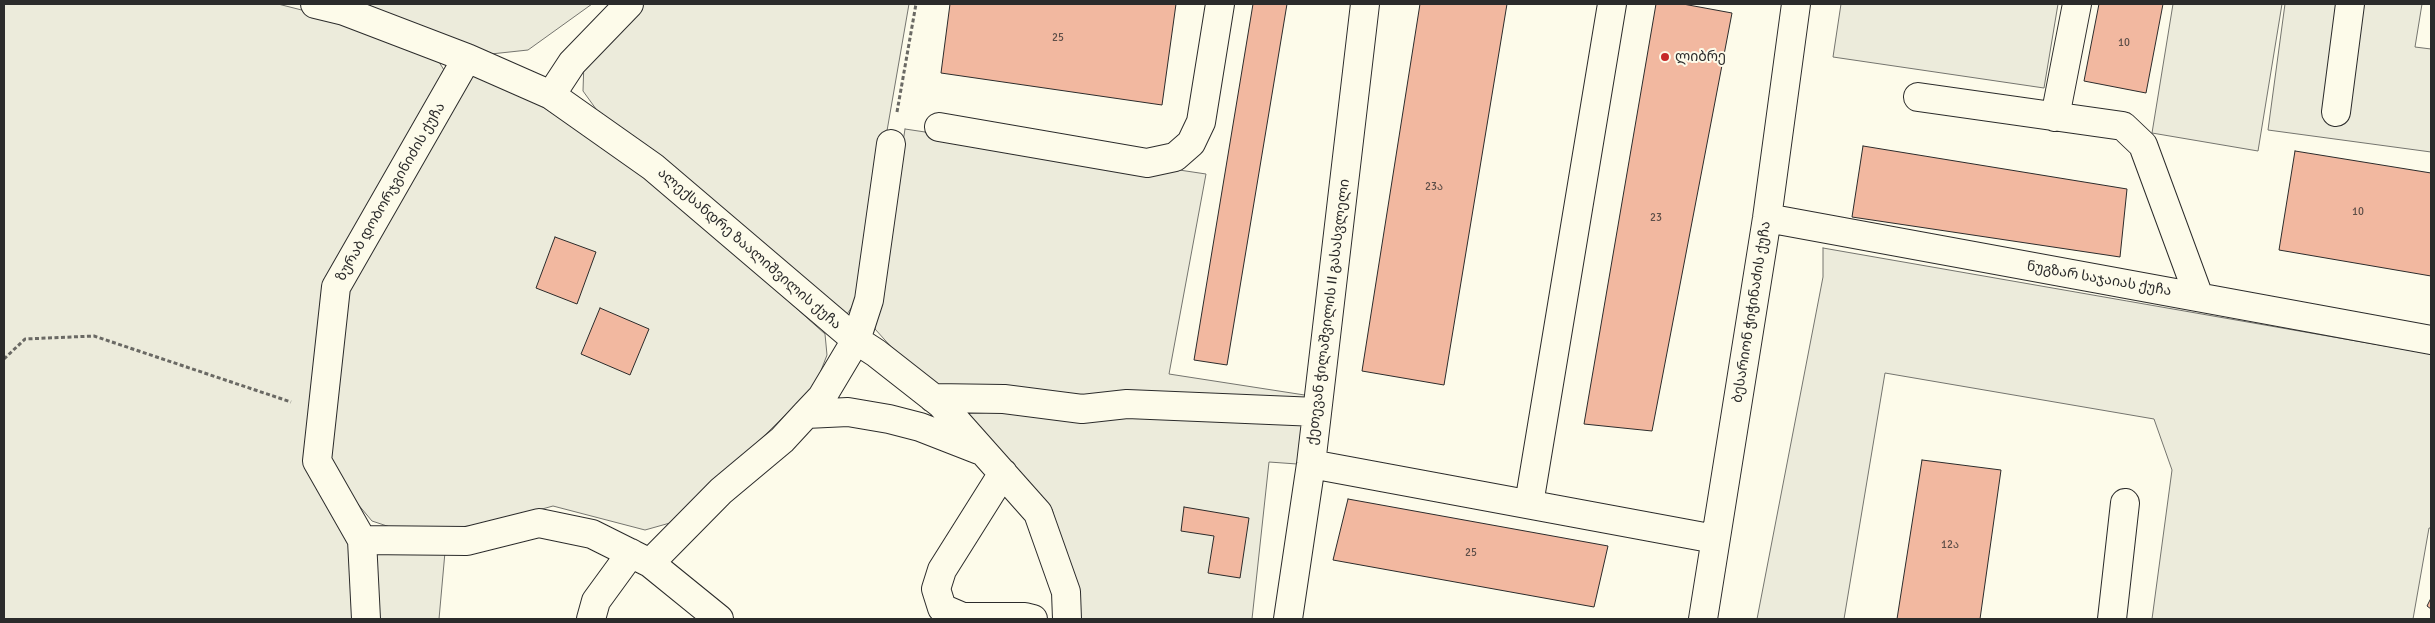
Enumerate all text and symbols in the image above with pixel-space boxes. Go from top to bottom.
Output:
house number: 25 [1052,31,1064,45]
house number: 10 [2118,36,2130,50]
place label: ლიბრე [1675,49,1726,65]
marker: ლიბრე [1659,51,1671,63]
street label: ზურაბ დობორჯგინიძის ქუჩა [333,100,449,284]
street label: ალექსანდრე ზაალიშვილის ქუჩა [654,165,844,333]
street label: ქეთევან ჭილაშვილის II გასასვლელი [1304,178,1354,446]
house number: 23ა [1425,180,1443,194]
house number: 10 [2352,205,2364,219]
house number: 23 [1650,211,1662,225]
street label: ბესარიონ ჭიჭინაძის ქუჩა [1729,220,1775,404]
street label: ნუგზარ საჯაიას ქუჩა [2025,258,2173,300]
house number: 12ა [1941,538,1959,552]
house number: 25 [1465,546,1477,560]

